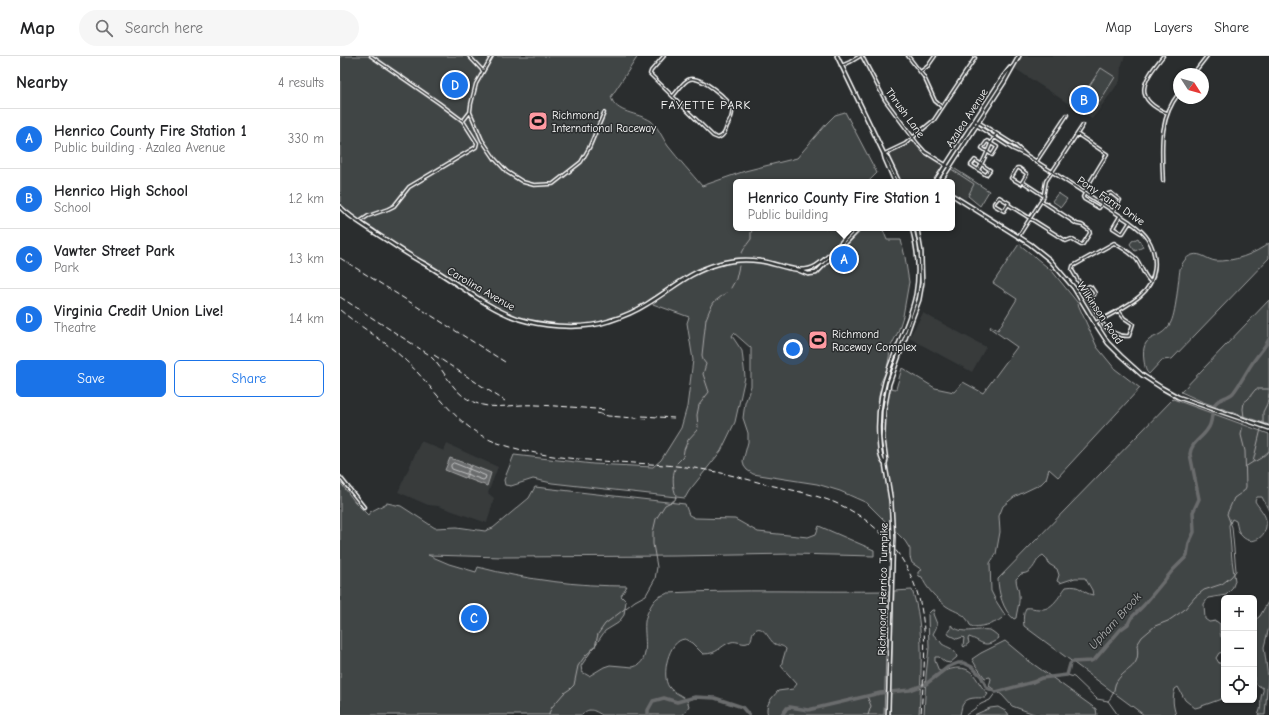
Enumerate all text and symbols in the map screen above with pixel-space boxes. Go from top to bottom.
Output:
search box [79,10,359,46]
text: Map [20,17,55,39]
icon: search [93,17,115,39]
text: Search here [125,19,203,37]
text: Map [1105,19,1132,36]
text: Layers [1154,19,1192,36]
text: Share [1214,19,1249,36]
north arrow [1173,68,1209,104]
pin: D [442,70,468,100]
text: Nearby [16,73,67,92]
text: 4 results [278,75,324,90]
pin: B [1071,85,1097,115]
street label: Thrush Lane [883,86,928,141]
street label: Azalea Avenue [943,86,991,150]
district label: FAYETTE PARK [661,98,751,112]
place label: Richmond International Raceway [552,109,656,135]
sports icon: Richmond International Raceway [527,110,549,132]
text: Henrico County Fire Station 1 [54,122,247,140]
text: A [25,131,33,146]
text: 330 m [288,131,324,146]
text: Public building · Azalea Avenue [54,140,225,155]
street label: Pony Farm Drive [1075,174,1148,229]
popup [733,179,955,231]
text: Henrico High School [54,182,188,200]
text: Henrico County Fire Station 1 [748,189,940,207]
text: B [25,191,33,206]
text: 1.2 km [289,191,324,206]
text: School [54,200,91,215]
text: Public building [748,207,828,222]
text: Vawter Street Park [54,242,175,260]
pin: A [831,244,857,274]
text: C [25,251,33,266]
text: 1.3 km [289,251,324,266]
text: Park [54,260,79,275]
street label: Carolina Avenue [445,264,518,314]
street label: Wilkinson Road [1074,279,1126,347]
text: Virginia Credit Union Live! [54,302,223,320]
text: D [25,311,33,326]
text: 1.4 km [289,311,324,326]
text: Theatre [54,320,96,335]
place label: Richmond Raceway Complex [832,328,917,354]
sports icon: Richmond Raceway Complex [807,329,829,351]
your location [783,339,803,359]
button: Save [16,360,166,397]
button: Share [174,360,324,397]
street label: Richmond Henrico Turnpike [875,522,891,655]
water label: Upham Brook [1086,590,1144,652]
map controls [1221,595,1257,703]
button: + [1221,595,1257,631]
pin: C [461,603,487,633]
button: − [1221,631,1257,667]
button: locate [1221,667,1257,703]

